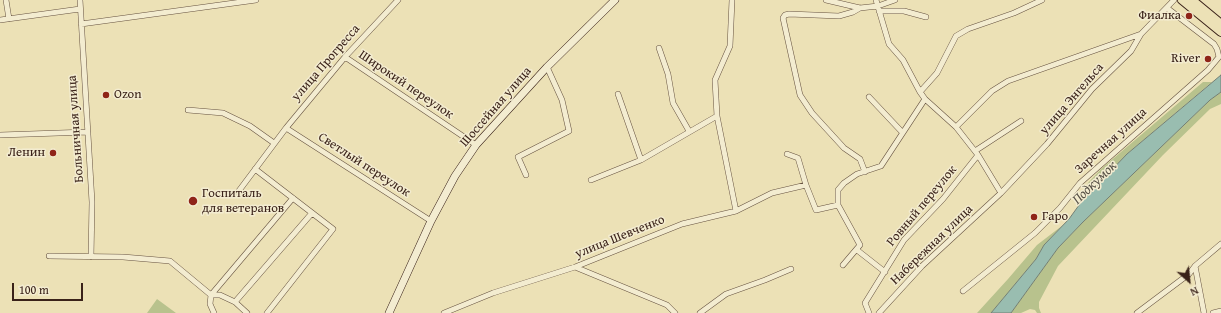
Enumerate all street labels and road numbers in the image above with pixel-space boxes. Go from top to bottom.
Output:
street label: улица Прогресса [289,22,363,104]
street label: Широкий переулок [356,47,456,123]
street label: улица Энгельса [1037,60,1107,138]
street label: Шоссейная улица [457,64,535,150]
street label: Больничная улица [64,75,88,183]
street label: Заречная улица [1072,105,1150,177]
street label: Светлый переулок [315,129,413,201]
street label: Ровный переулок [884,162,960,250]
street label: Набережная улица [888,202,976,288]
street label: улица Шевченко [573,212,667,262]

